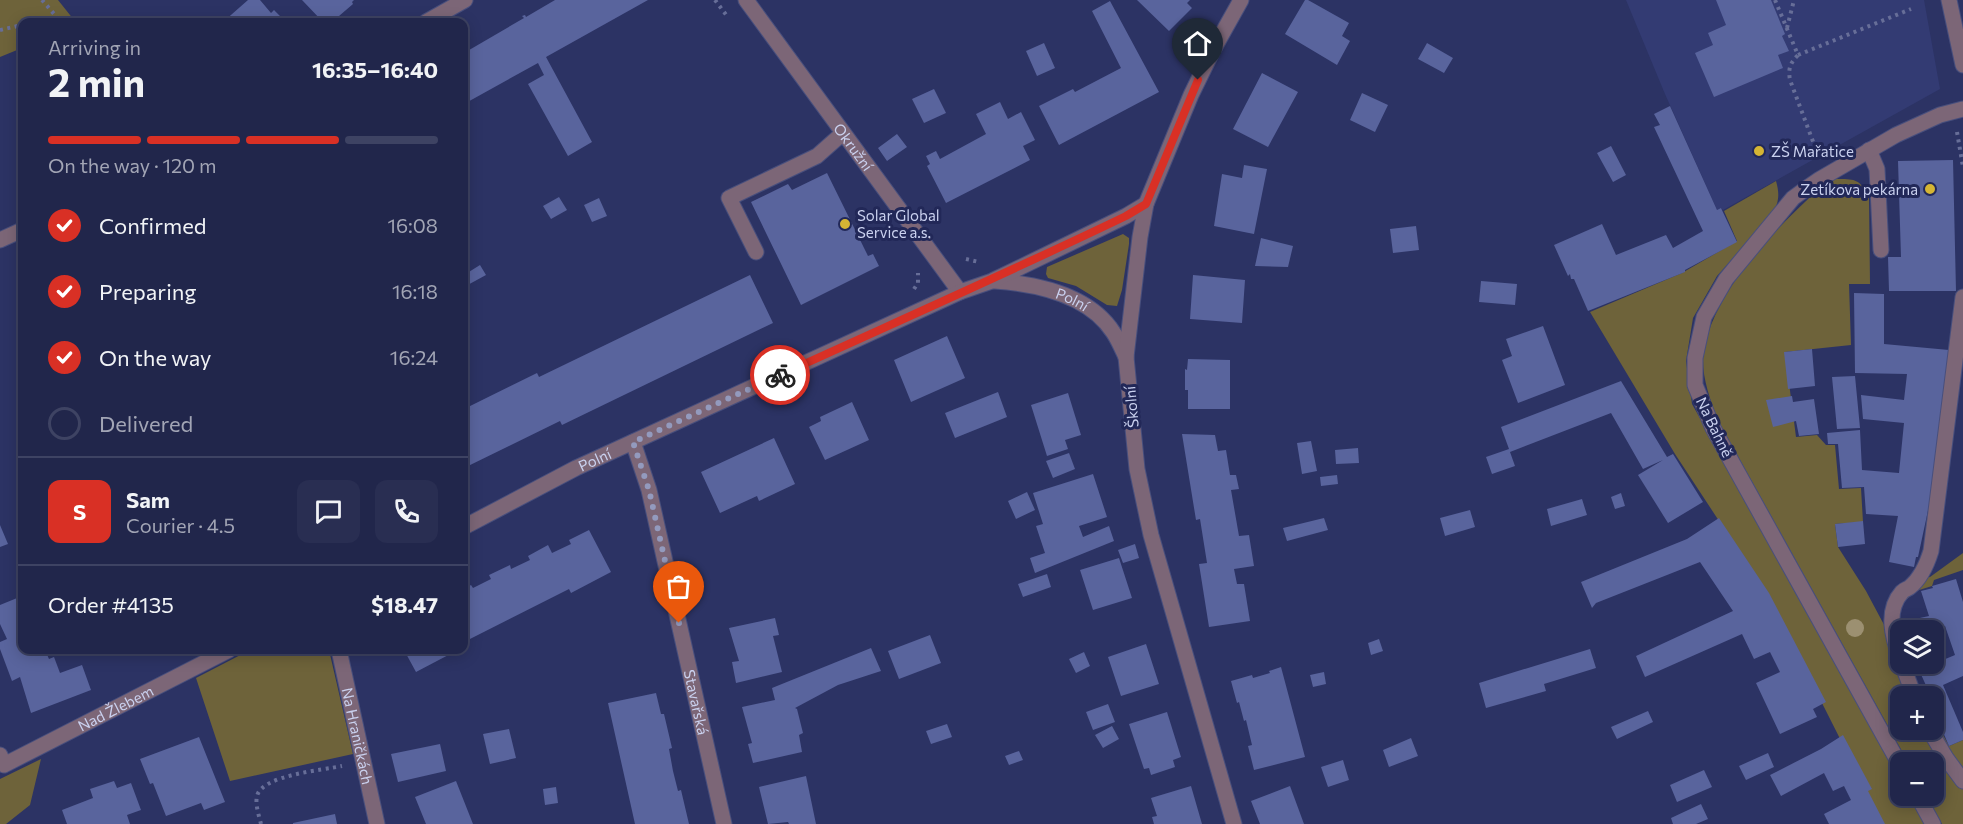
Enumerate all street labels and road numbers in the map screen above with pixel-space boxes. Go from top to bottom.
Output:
street label: Okružní [830,119,878,175]
street label: Polní [1054,284,1093,315]
street label: Školní [1119,384,1142,429]
street label: Na Bahně [1693,394,1737,460]
street label: Polní [575,444,615,475]
street label: Stavařská [681,668,713,736]
street label: Nad Žlebem [75,681,156,735]
street label: Na Hraničkách [338,686,377,786]

